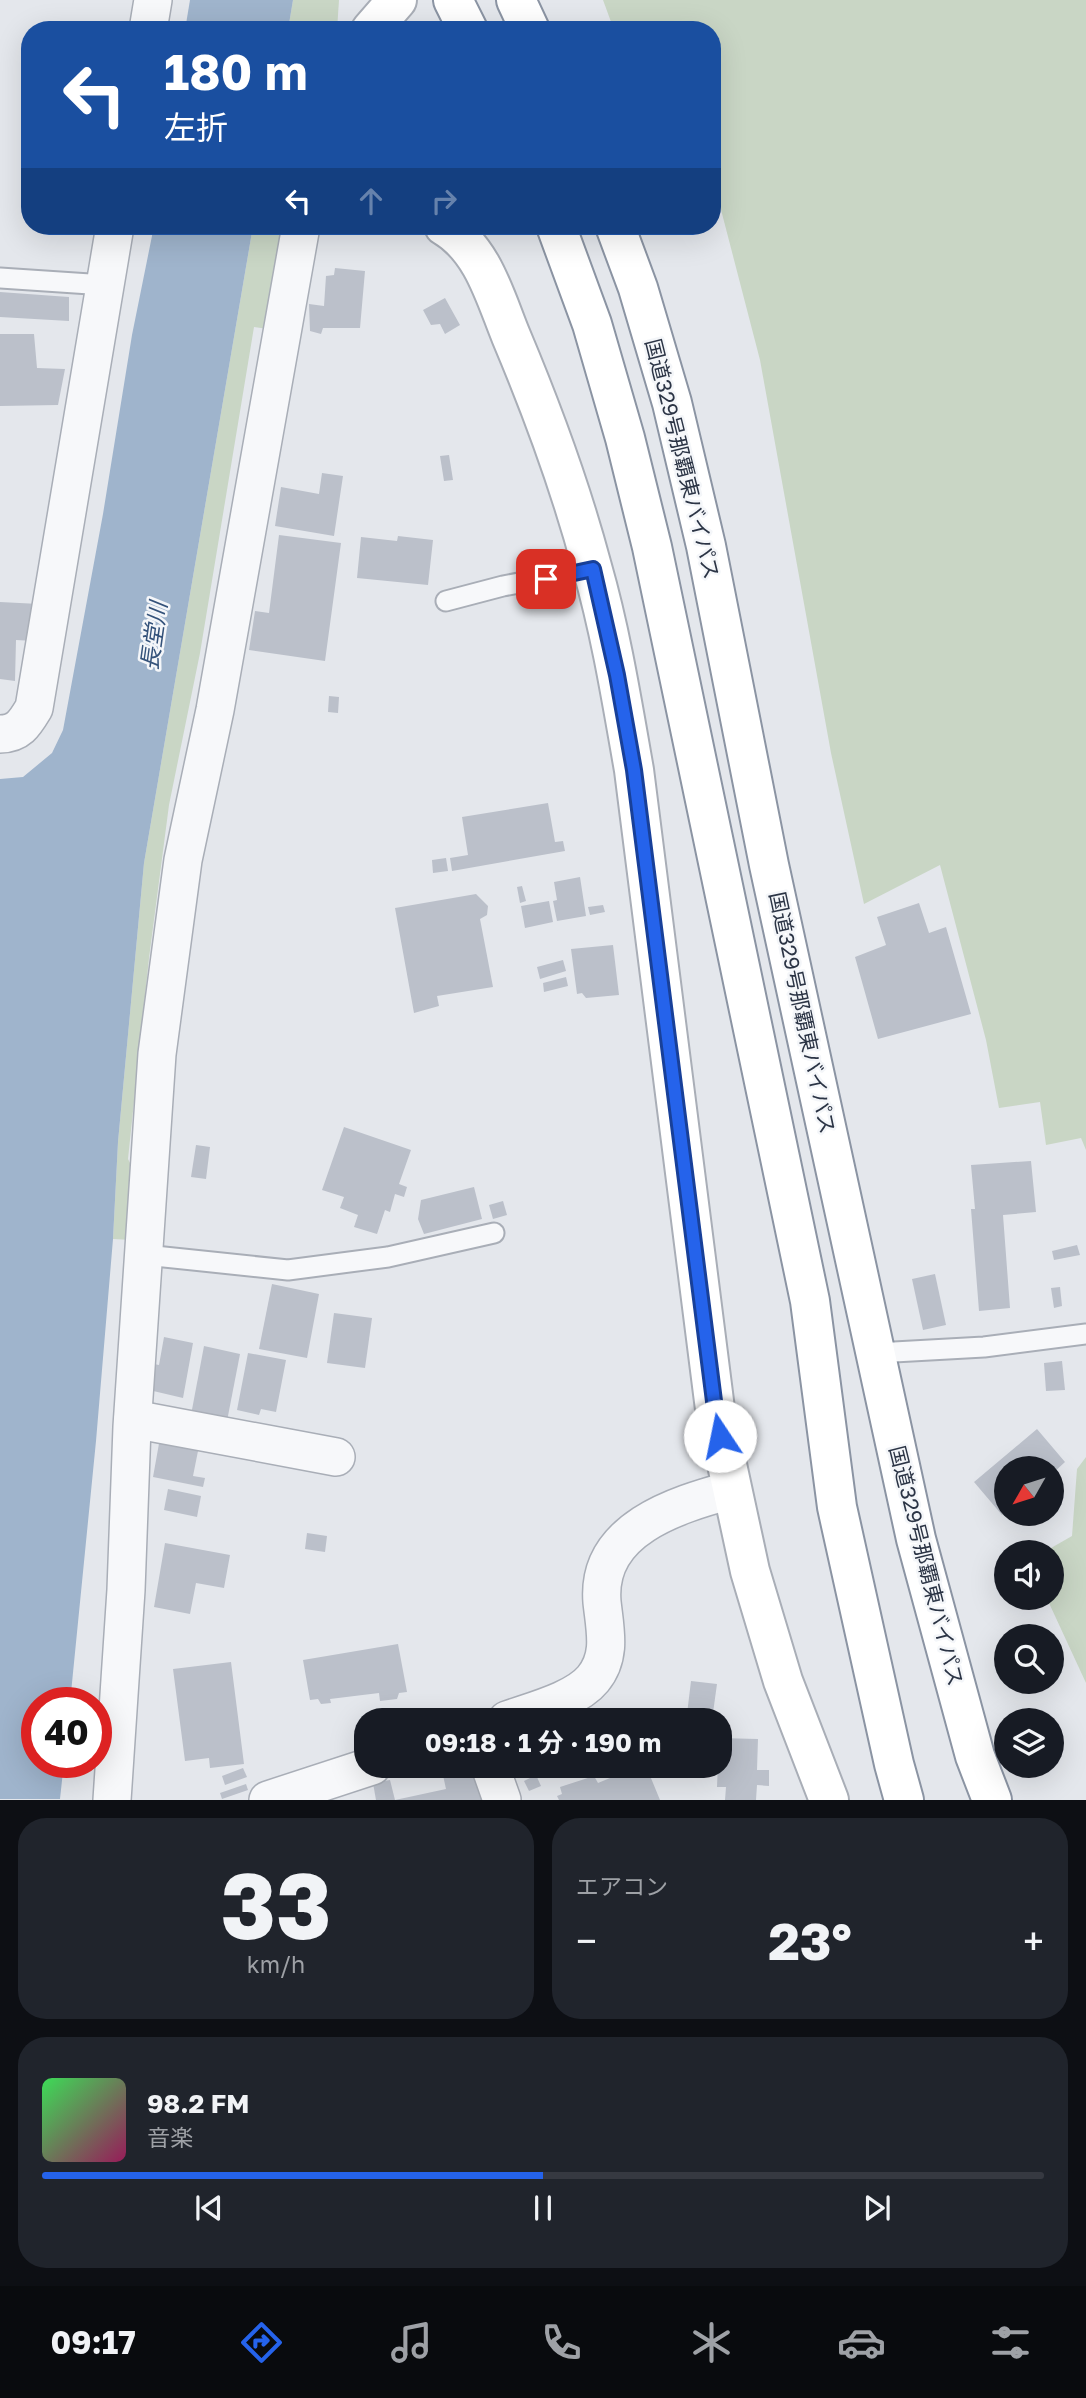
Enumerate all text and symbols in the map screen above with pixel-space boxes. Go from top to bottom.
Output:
text: 180 m [164,42,308,101]
icon: left [49,49,140,140]
text: 左折 [164,108,228,146]
icon: left [279,182,317,220]
icon: ahead [352,182,390,220]
icon: right [425,182,463,220]
street label: 国道329号那覇東バイパス [641,336,725,582]
pin [516,549,576,609]
icon: arrive [527,560,565,598]
water label: 長堂川 [134,597,172,672]
street label: 国道329号那覇東バイパス [765,889,841,1136]
position arrow [683,1399,757,1473]
street label: 国道329号那覇東バイパス [885,1443,969,1689]
north arrow [994,1456,1064,1526]
map controls [994,1456,1064,1778]
button: sound [994,1540,1064,1610]
button: search [994,1624,1064,1694]
speed limit sign: 40 [21,1687,112,1778]
button: layers [994,1708,1064,1778]
text: 09:18 · 1 分 · 190 m [425,1727,661,1758]
text: 33 [220,1850,332,1959]
text: エアコン [576,1872,668,1900]
text: 23° [768,1909,852,1971]
text: − [576,1918,597,1963]
text: + [1023,1918,1044,1963]
text: km/h [247,1950,305,1978]
text: 98.2 FM [147,2088,249,2119]
text: 音楽 [147,2123,193,2151]
icon: previous [190,2189,228,2227]
icon: pause [524,2189,562,2227]
icon: next [858,2189,896,2227]
icon: directions [237,2318,286,2367]
icon: music [387,2318,436,2367]
icon: phone [537,2318,586,2367]
icon: climate [687,2318,736,2367]
icon: car [837,2318,886,2367]
icon: filters [986,2318,1035,2367]
text: 09:17 [50,2323,136,2361]

